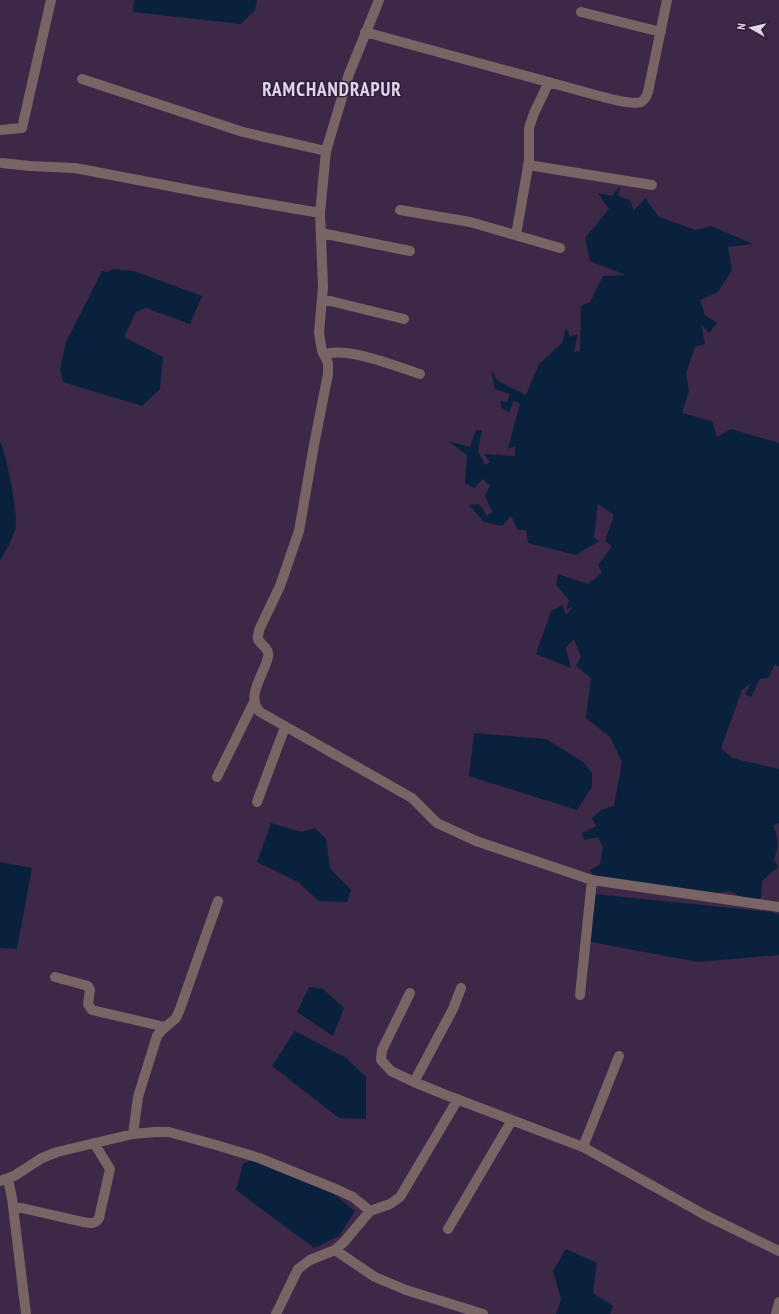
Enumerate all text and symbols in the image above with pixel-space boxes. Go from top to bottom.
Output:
north arrow [731,8,771,48]
text: N [734,23,748,31]
district label: RAMCHANDRAPUR [262,77,402,101]

